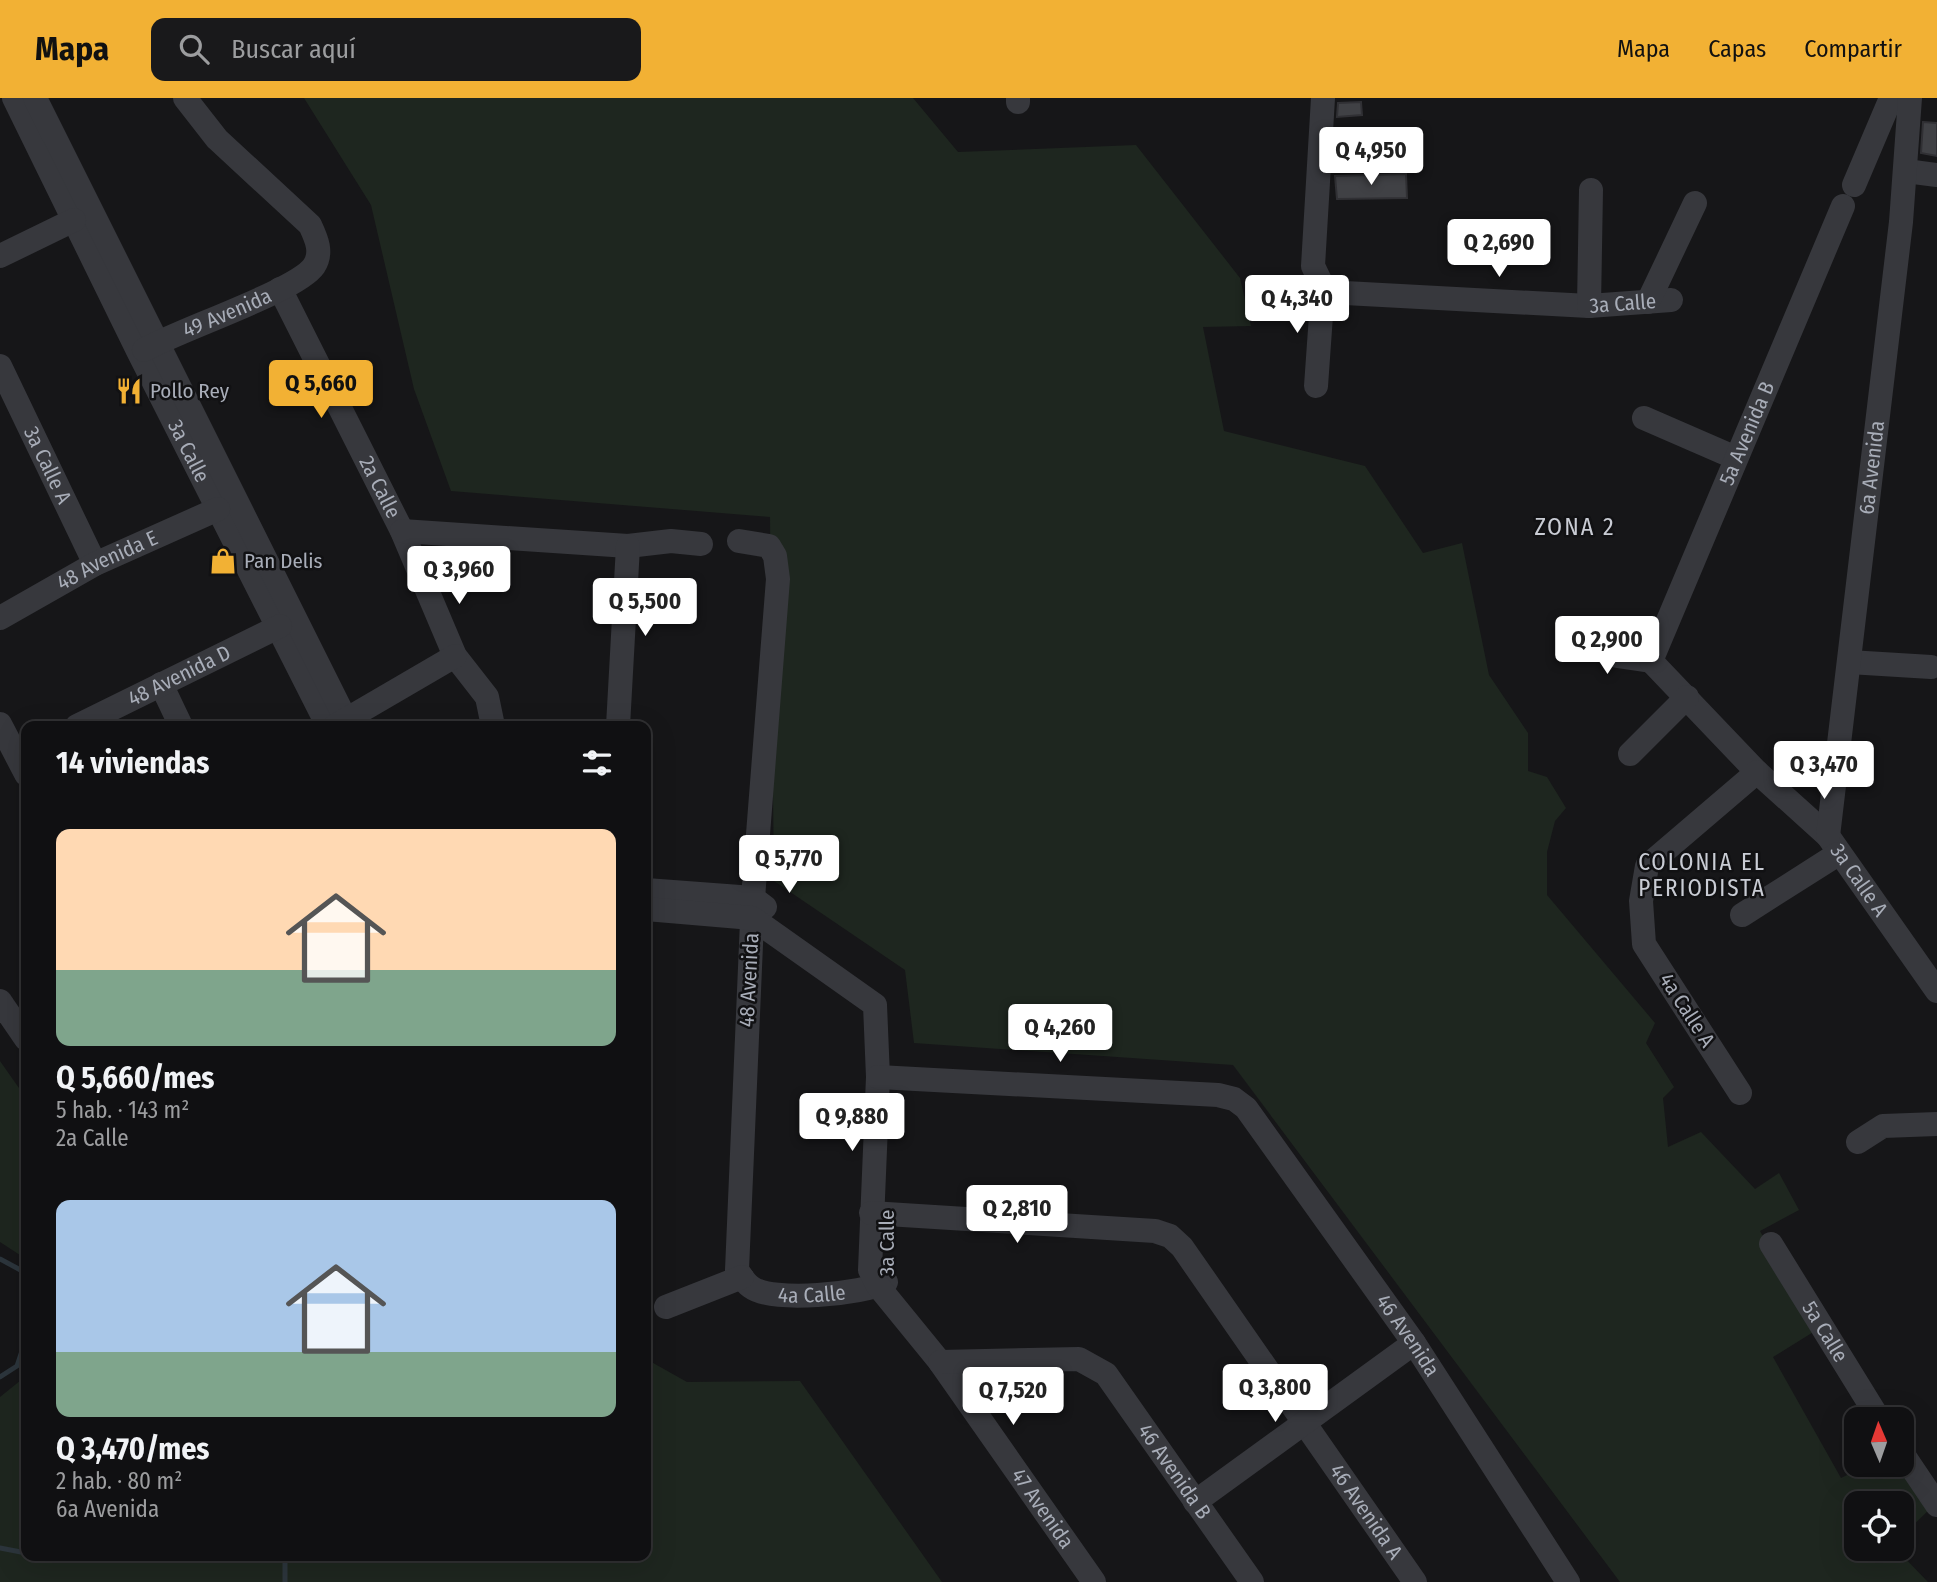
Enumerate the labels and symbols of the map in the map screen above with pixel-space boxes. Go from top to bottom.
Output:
pin: Q 4,950 [1306,127,1436,187]
pin: Q 2,690 [1434,220,1564,279]
pin: Q 4,340 [1232,275,1362,335]
street label: 49 Avenida [179,283,276,343]
street label: 3a Calle [1589,288,1657,319]
pin: Q 5,660 [256,360,386,420]
restaurant icon: Pollo Rey [114,376,144,406]
place label: Pollo Rey [150,378,230,404]
street label: 5a Avenida B [1714,378,1780,489]
street label: 3a Calle [162,416,215,487]
street label: 6a Avenida [1853,419,1890,516]
street label: 3a Calle A [18,422,77,508]
street label: 2a Calle [353,452,406,523]
district label: ZONA 2 [1534,513,1616,541]
street label: 48 Avenida E [52,525,162,596]
shop icon: Pan Delis [208,546,238,576]
pin: Q 3,960 [394,546,524,606]
place label: Pan Delis [244,548,323,574]
pin: Q 5,500 [580,578,710,638]
pin: Q 2,900 [1542,616,1672,676]
street label: 48 Avenida D [124,639,235,712]
pin: Q 3,470 [1759,742,1889,801]
pin: Q 5,770 [724,836,854,895]
street label: 3a Calle A [1825,839,1893,921]
district label: COLONIA EL PERIODISTA [1638,848,1766,902]
street label: 48 Avenida [734,932,764,1028]
street label: 4a Calle A [1653,968,1721,1052]
pin: Q 4,260 [995,1004,1125,1064]
pin: Q 9,880 [787,1094,917,1153]
pin: Q 2,810 [952,1186,1082,1245]
street label: 3a Calle [874,1210,900,1276]
street label: 4a Calle [777,1279,847,1309]
street label: 46 Avenida [1370,1289,1445,1381]
street label: 5a Calle [1796,1296,1854,1367]
pin: Q 3,800 [1210,1364,1340,1424]
pin: Q 7,520 [948,1368,1078,1427]
north arrow [1844,1407,1914,1477]
street label: 46 Avenida B [1132,1419,1217,1524]
street label: 46 Avenida A [1324,1459,1408,1564]
street label: 47 Avenida [1006,1463,1079,1554]

